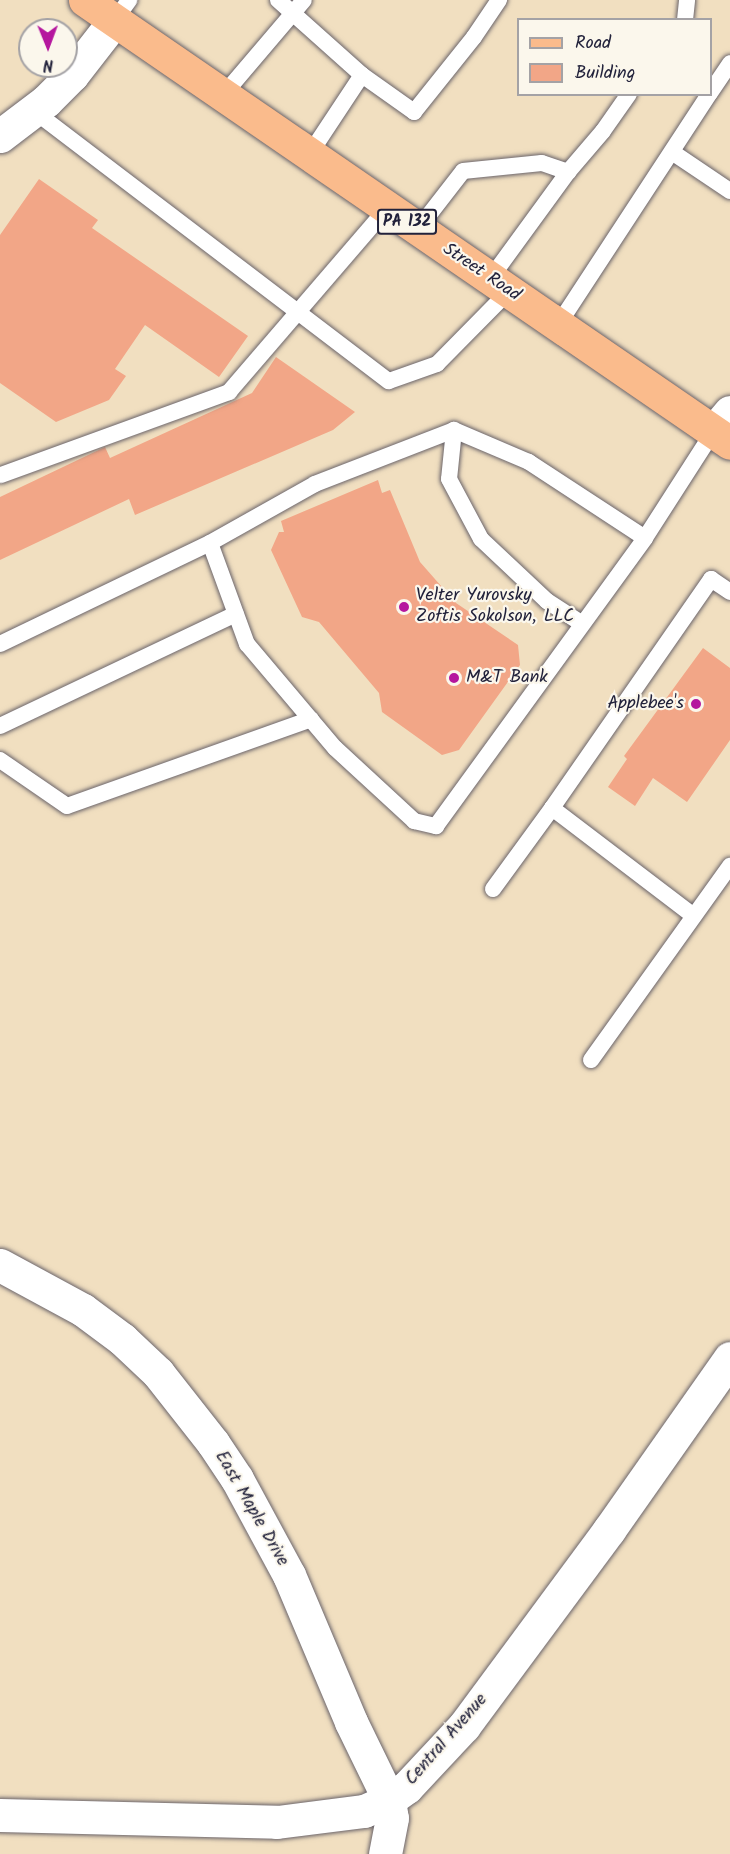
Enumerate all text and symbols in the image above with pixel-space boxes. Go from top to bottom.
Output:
north arrow [18,18,78,78]
legend [517,18,712,96]
text: Road [575,29,611,58]
text: N [43,52,54,77]
text: Building [575,59,635,88]
road number: PA 132 [377,209,437,235]
street label: Street Road [438,239,524,307]
place label: Velter Yurovsky Zoftis Sokolson, LLC [416,586,574,628]
marker: Velter Yurovsky Zoftis Sokolson, LLC [397,600,411,614]
place label: M&T Bank [466,667,548,689]
marker: M&T Bank [447,671,461,685]
place label: Applebee's [607,693,684,715]
marker: Applebee's [689,697,703,711]
street label: East Maple Drive [209,1448,293,1570]
street label: Central Avenue [401,1690,493,1790]

